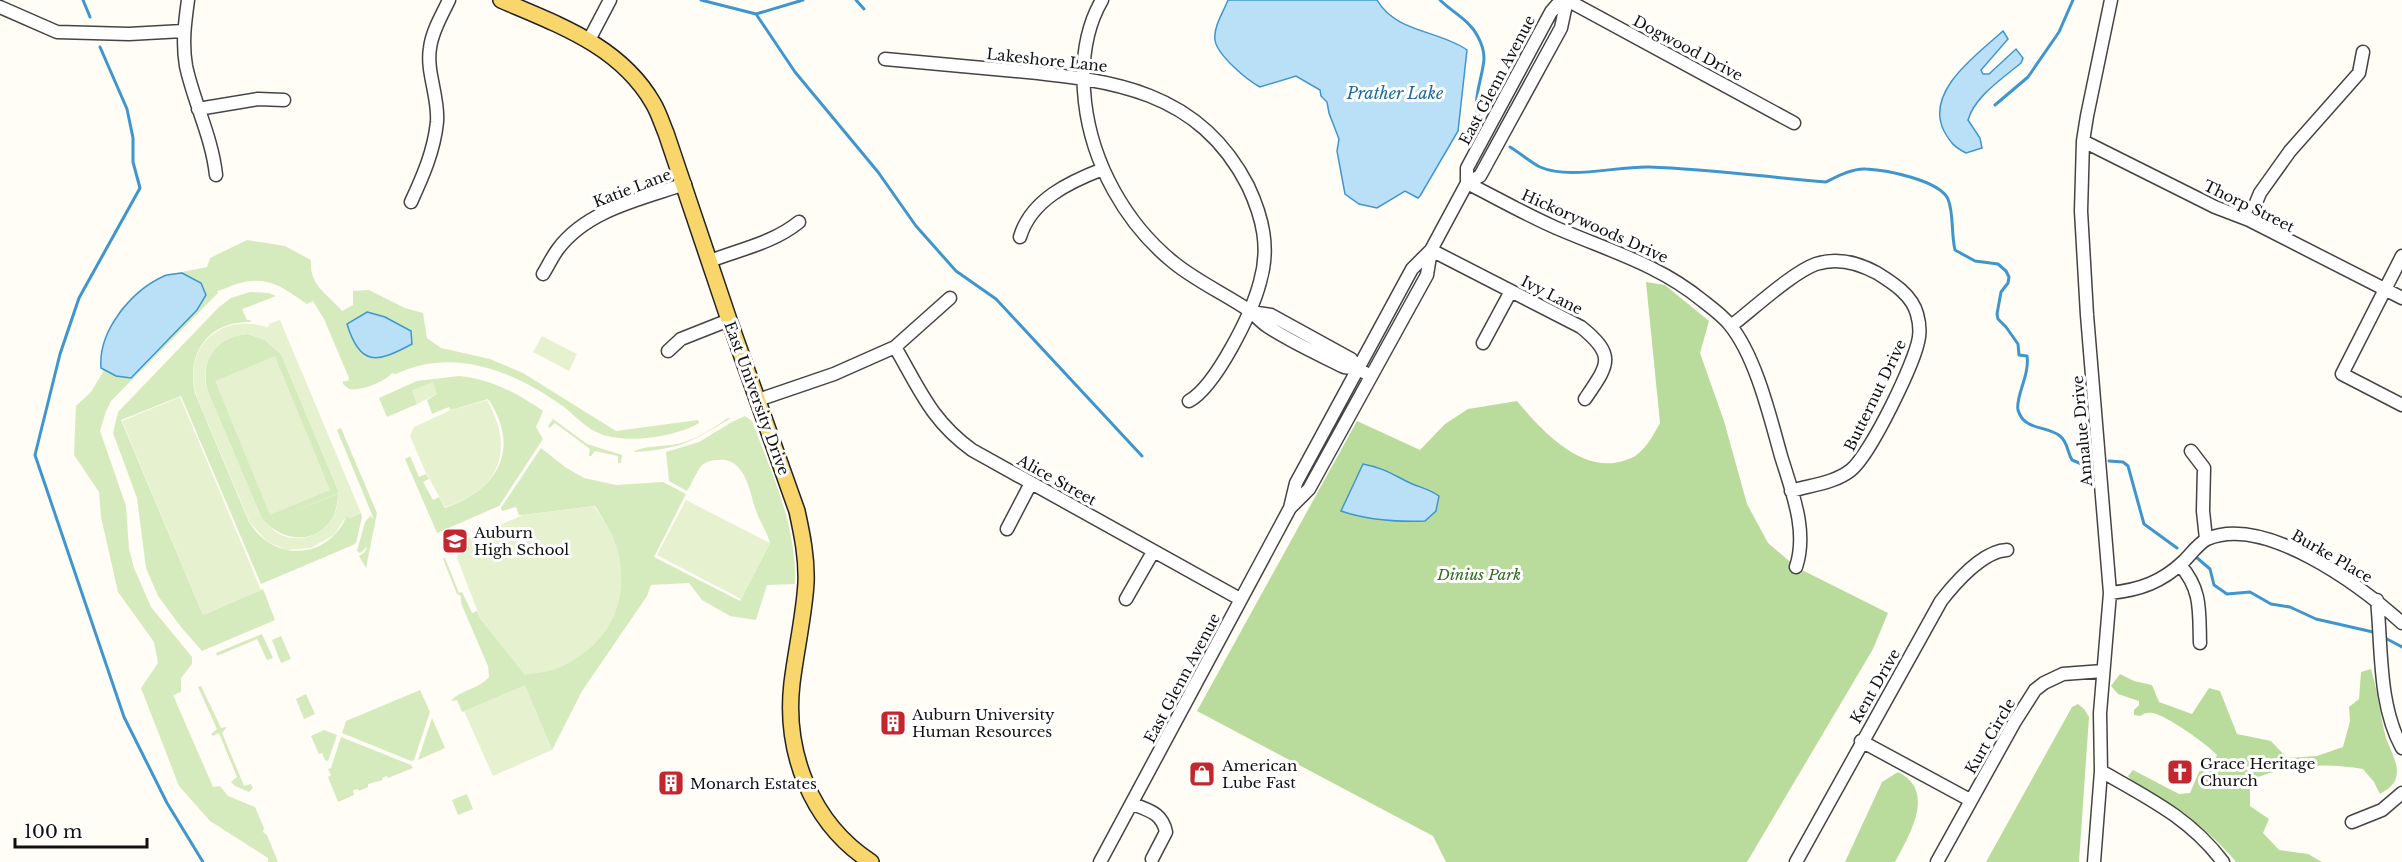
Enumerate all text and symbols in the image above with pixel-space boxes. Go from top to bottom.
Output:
street label: Dogwood Drive [1630,11,1746,85]
street label: East Glenn Avenue [1455,12,1539,148]
street label: Lakeshore Lane [986,44,1108,76]
water label: Prather Lake [1346,83,1444,103]
street label: Katie Lane [590,164,674,212]
street label: Thorp Street [2200,176,2298,236]
street label: Hickorywoods Drive [1519,185,1671,267]
street label: Ivy Lane [1518,271,1586,319]
street label: East University Drive [720,319,794,477]
street label: Butternut Drive [1840,336,1910,454]
street label: Annalue Drive [2068,375,2096,488]
street label: Alice Street [1013,450,1100,510]
place label: Auburn High School [473,523,569,559]
street label: Burke Place [2288,525,2376,587]
school or university icon: Auburn High School [440,526,470,556]
park label: Dinius Park [1436,565,1521,584]
street label: East Glenn Avenue [1140,610,1224,746]
street label: Kent Drive [1846,645,1904,727]
street label: Kurt Circle [1961,695,2019,777]
place label: Auburn University Human Resources [911,705,1055,741]
building icon: Auburn University Human Resources [878,708,908,738]
place label: Grace Heritage Church [2200,754,2315,790]
place label: American Lube Fast [1221,756,1297,792]
church icon: Grace Heritage Church [2165,757,2195,787]
shop icon: American Lube Fast [1187,759,1217,789]
building icon: Monarch Estates [656,768,686,798]
place label: Monarch Estates [690,774,817,793]
scale bar [15,811,147,849]
text: 100 m [24,821,82,843]

